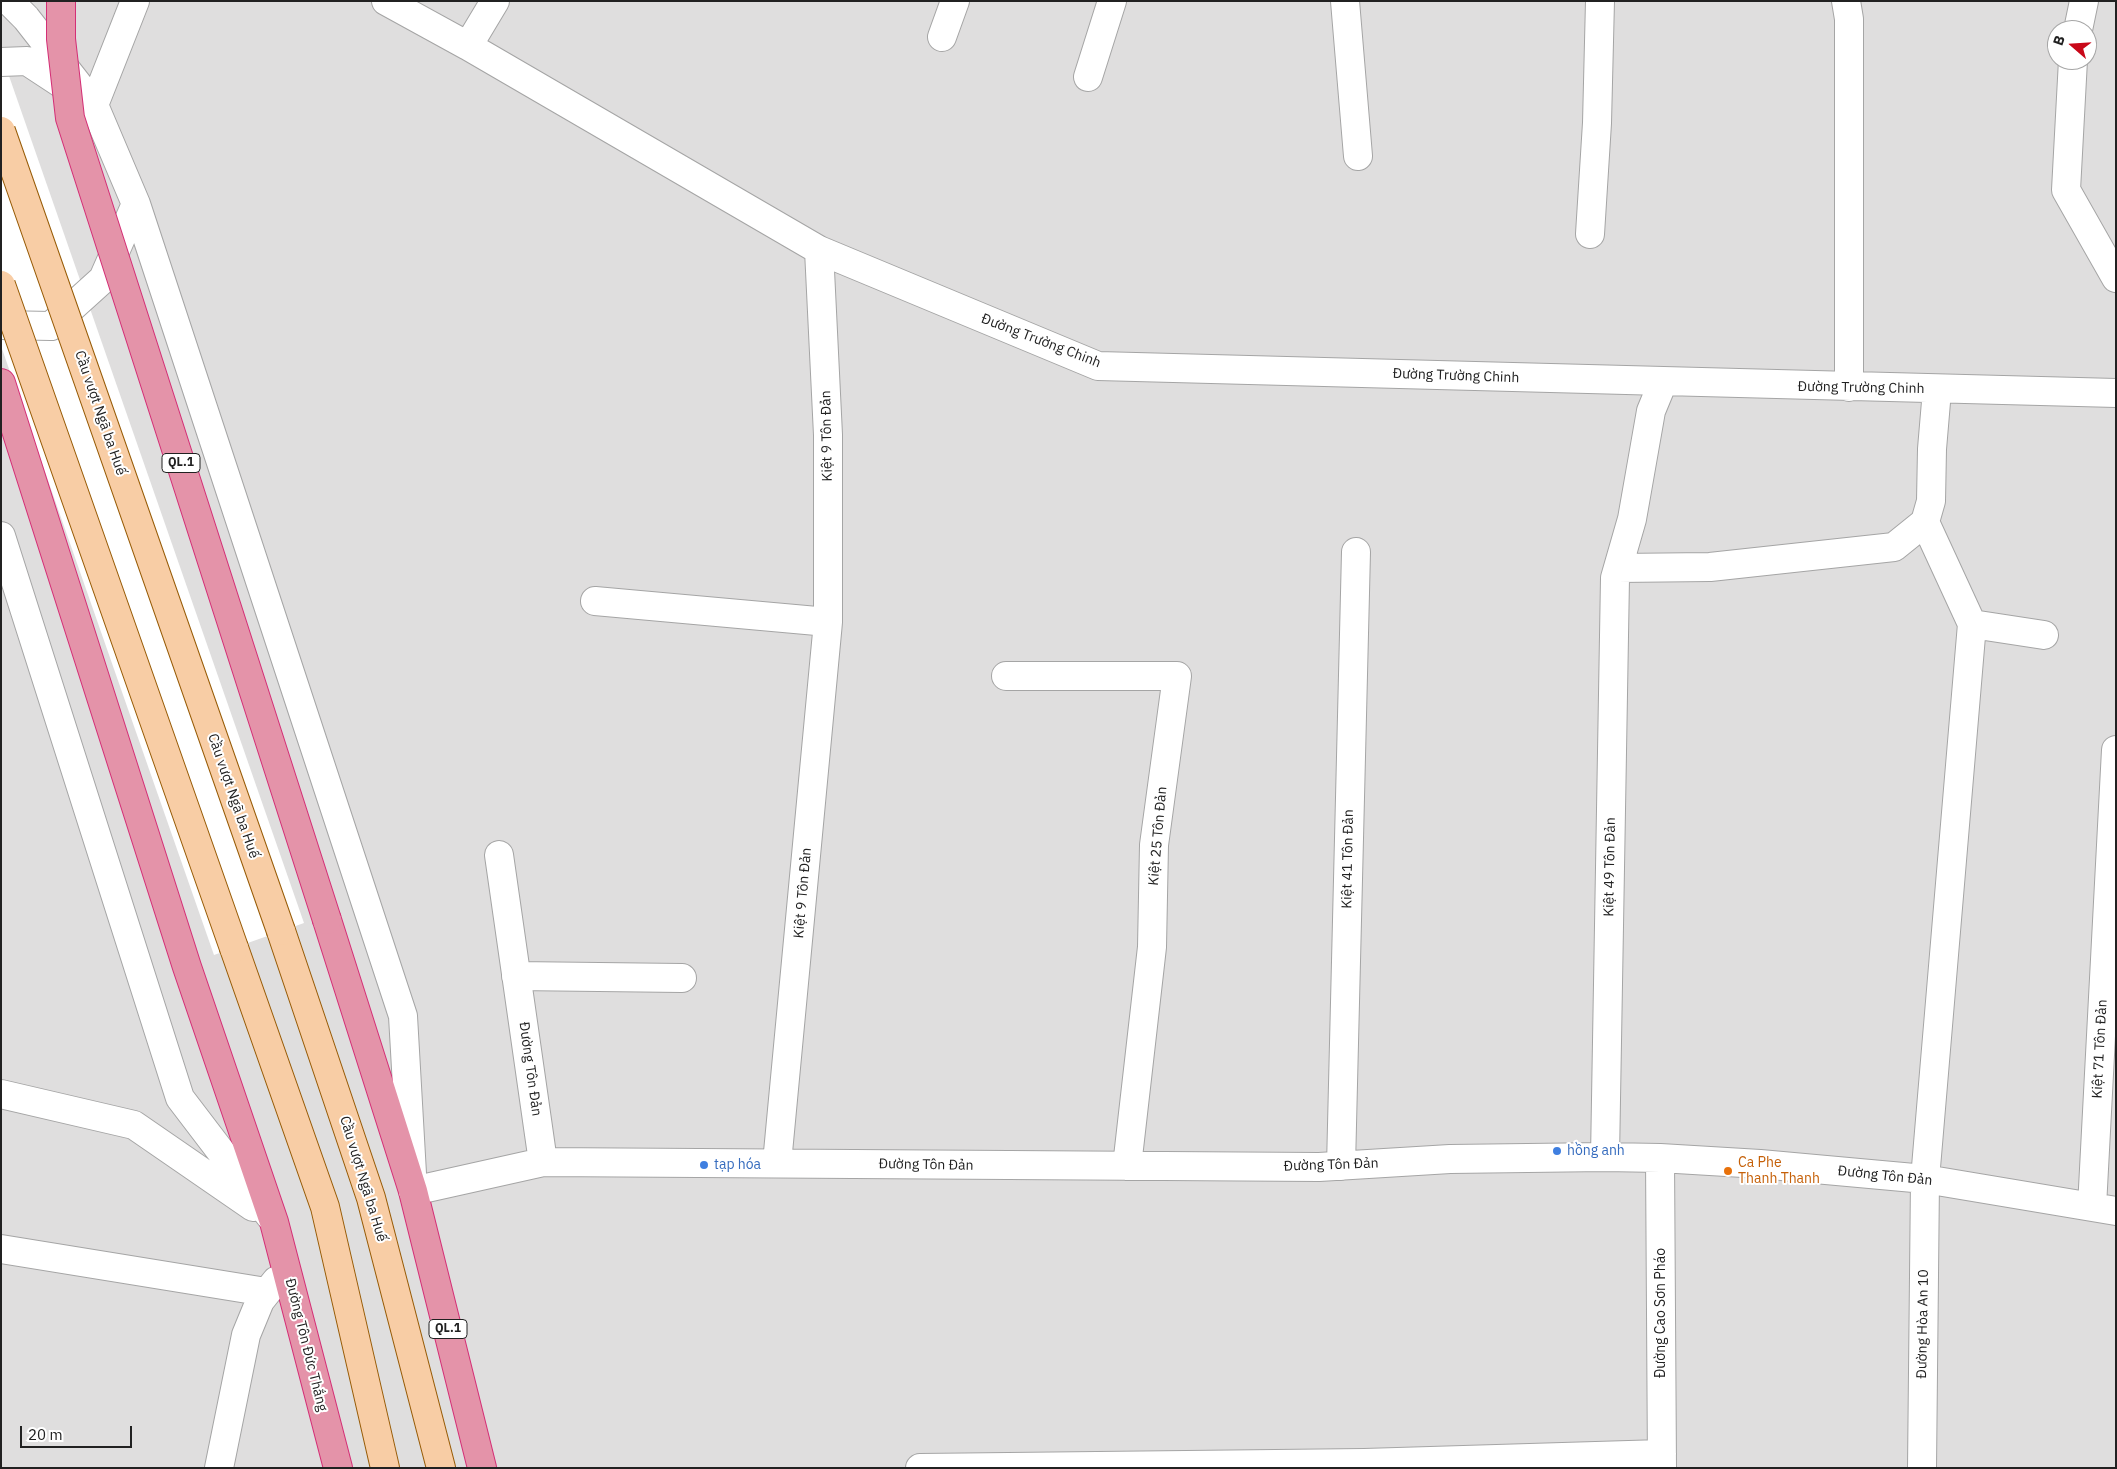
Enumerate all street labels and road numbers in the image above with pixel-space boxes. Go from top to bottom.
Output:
street label: Đường Trường Chinh [979,310,1103,372]
street label: Cầu vượt Ngã ba Huế [71,348,129,478]
street label: Đường Trường Chinh [1392,365,1520,387]
street label: Đường Trường Chinh [1797,378,1925,398]
street label: Kiệt 9 Tôn Đản [818,390,836,482]
road number: QL.1 [162,453,200,472]
street label: Cầu vượt Ngã ba Huế [204,731,262,861]
street label: Kiệt 25 Tôn Đản [1145,786,1171,886]
street label: Kiệt 41 Tôn Đản [1339,809,1357,909]
street label: Kiệt 49 Tôn Đản [1601,817,1619,917]
street label: Kiệt 9 Tôn Đản [791,847,815,939]
street label: Kiệt 71 Tôn Đản [2089,999,2111,1099]
street label: Đường Tôn Đản [515,1021,545,1117]
street label: Cầu vượt Ngã ba Huế [336,1114,390,1244]
street label: Đường Tôn Đản [1283,1155,1379,1175]
street label: Đường Tôn Đản [878,1156,974,1174]
street label: Đường Tôn Đản [1837,1163,1933,1189]
street label: Đường Cao Sơn Pháo [1653,1248,1669,1378]
street label: Đường Hòa An 10 [1914,1269,1932,1379]
street label: Đường Tôn Đức Thắng [281,1277,331,1413]
road number: QL.1 [429,1320,467,1338]

